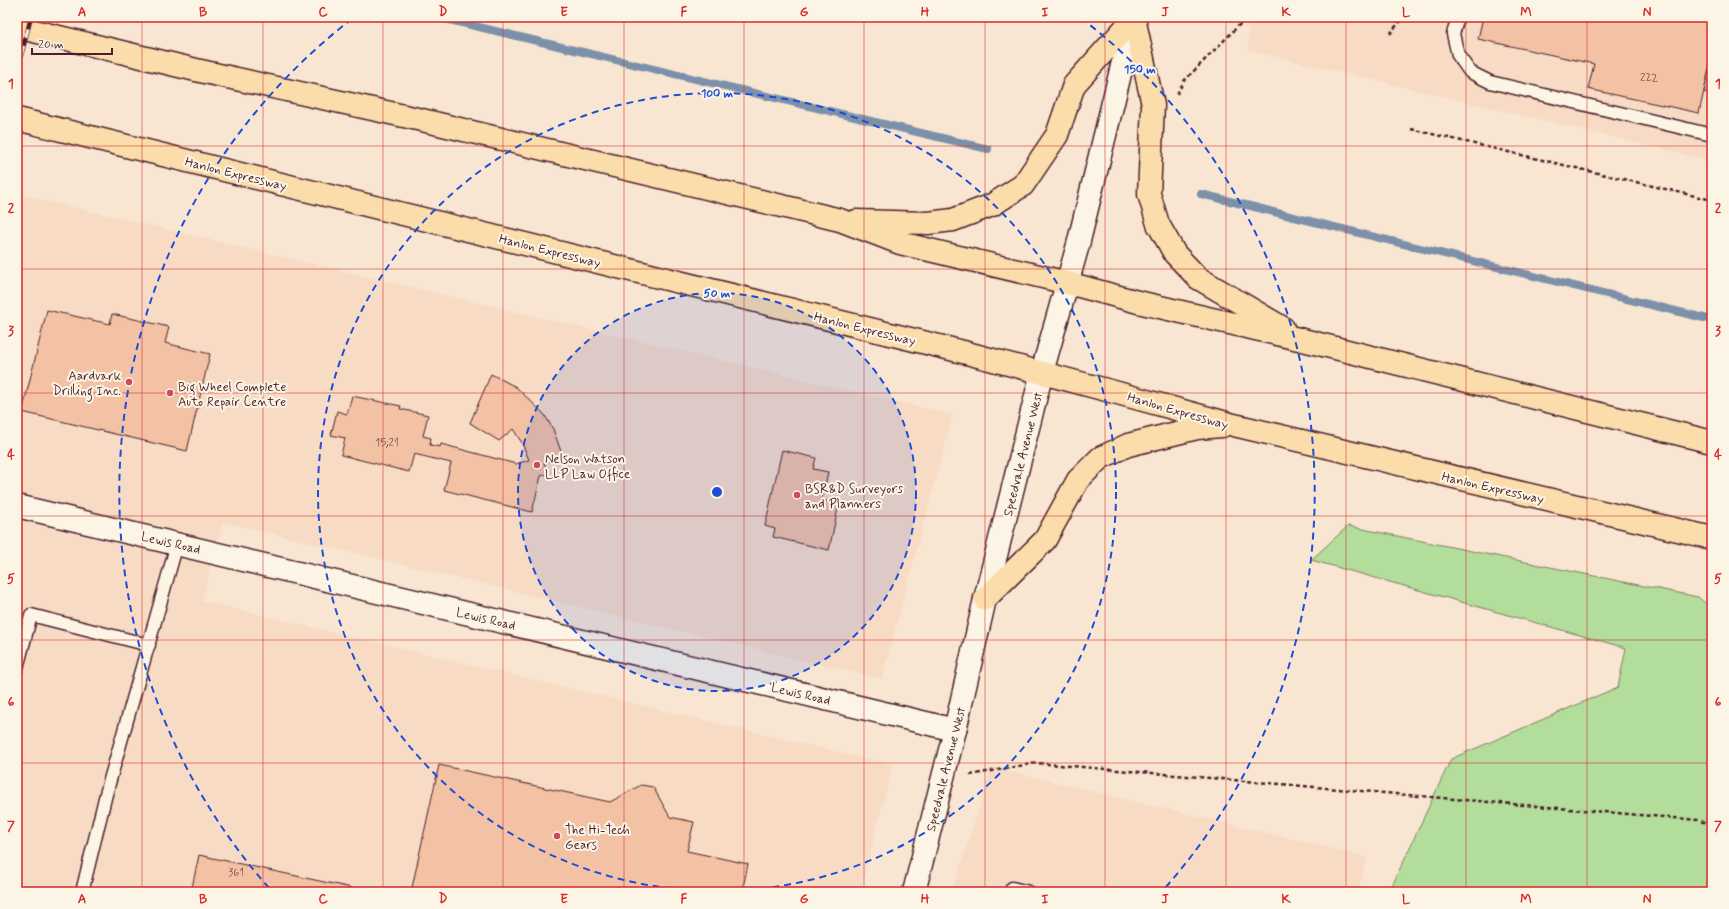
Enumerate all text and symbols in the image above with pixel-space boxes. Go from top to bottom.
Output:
text: A [78,4,86,21]
text: B [199,4,208,21]
text: C [318,4,328,21]
text: D [439,4,448,21]
text: E [560,4,568,21]
text: F [681,4,688,21]
text: G [800,4,809,21]
text: H [921,4,930,21]
text: I [1042,4,1049,21]
text: J [1161,4,1169,21]
text: K [1281,4,1291,21]
text: L [1402,4,1411,21]
text: M [1520,4,1532,21]
text: N [1643,4,1652,21]
scale bar [32,30,112,56]
text: 20 m [38,37,64,53]
text: 150 m [1124,62,1156,78]
house number: 222 [1640,71,1658,85]
text: 1 [8,76,14,93]
text: 1 [1715,76,1721,93]
text: 100 m [701,86,734,102]
street label: Hanlon Expressway [183,154,289,195]
text: 2 [8,200,15,217]
text: 2 [1715,200,1722,217]
street label: Hanlon Expressway [497,231,603,272]
text: 50 m [704,286,731,302]
street label: Hanlon Expressway [812,309,918,350]
text: 3 [8,323,14,340]
text: 3 [1715,323,1721,340]
place label: Aardvark Drilling Inc. [53,368,122,402]
marker: Aardvark Drilling Inc. [124,377,134,387]
place label: Big Wheel Complete Auto Repair Centre [178,379,287,411]
marker: Big Wheel Complete Auto Repair Centre [165,388,175,398]
street label: Hanlon Expressway [1125,389,1230,434]
street label: Speedvale Avenue West [1000,390,1047,518]
house number: 15;21 [375,436,399,450]
text: 4 [7,447,15,464]
text: 4 [1714,447,1722,464]
place label: Nelson Watson LLP Law Office [545,451,630,483]
marker: Nelson Watson LLP Law Office [532,460,542,470]
street label: Hanlon Expressway [1440,468,1546,509]
place label: BSR&D Surveyors and Planners [805,481,903,513]
centre of rings [710,485,724,499]
marker: BSR&D Surveyors and Planners [792,490,802,500]
street label: Lewis Road [139,528,202,559]
text: 5 [7,571,15,588]
text: 5 [1714,571,1722,588]
street label: Lewis Road [454,604,517,635]
street label: Lewis Road [769,679,832,710]
text: 6 [8,694,15,711]
text: 6 [1715,694,1722,711]
street label: Speedvale Avenue West [923,705,970,833]
text: 7 [7,818,15,835]
text: 7 [1714,818,1722,835]
place label: The Hi-Tech Gears [565,822,630,854]
marker: The Hi-Tech Gears [552,831,562,841]
house number: 361 [228,866,244,880]
text: A [78,891,86,908]
text: B [199,891,208,908]
text: C [318,891,328,908]
text: D [439,891,448,908]
text: E [560,891,568,908]
text: F [681,891,688,908]
text: G [800,891,809,908]
text: H [921,891,930,908]
text: I [1042,891,1049,908]
text: J [1161,891,1169,908]
text: K [1281,891,1291,908]
text: L [1402,891,1411,908]
text: M [1520,891,1532,908]
text: N [1643,891,1652,908]

